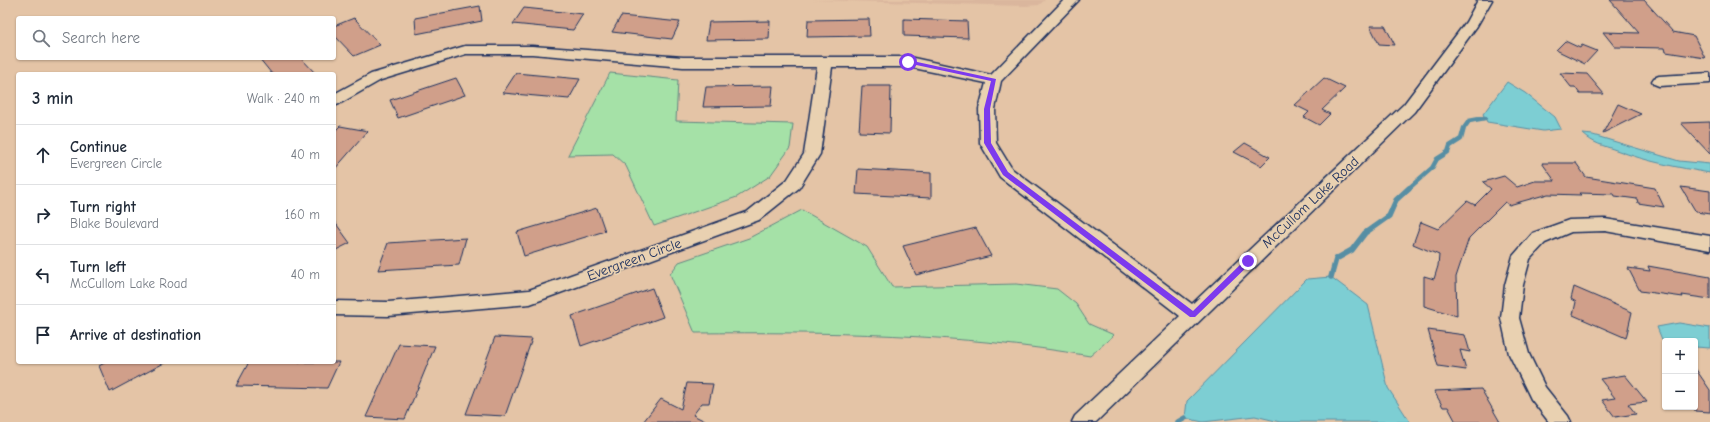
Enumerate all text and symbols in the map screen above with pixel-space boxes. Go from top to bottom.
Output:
search box [16,16,336,60]
icon: search [30,27,52,49]
text: Search here [62,29,140,47]
route start [899,53,917,71]
text: 3 min [32,89,73,108]
text: Walk · 240 m [247,91,320,106]
text: Continue [70,138,127,156]
icon: ahead [32,144,54,166]
text: 40 m [291,147,320,162]
street label: McCullom Lake Road [1258,153,1362,252]
text: Evergreen Circle [70,156,162,171]
text: Turn right [70,198,136,216]
icon: right [32,204,54,226]
text: 160 m [285,207,320,222]
text: Blake Boulevard [70,216,159,231]
street label: Evergreen Circle [585,235,684,284]
route end [1239,252,1257,270]
text: Turn left [70,258,126,276]
icon: left [32,264,54,286]
text: 40 m [291,267,320,282]
text: McCullom Lake Road [70,276,187,291]
icon: arrive [32,324,54,346]
text: Arrive at destination [70,326,201,344]
map controls [1662,338,1698,410]
button: + [1662,338,1698,374]
button: − [1662,374,1698,410]

